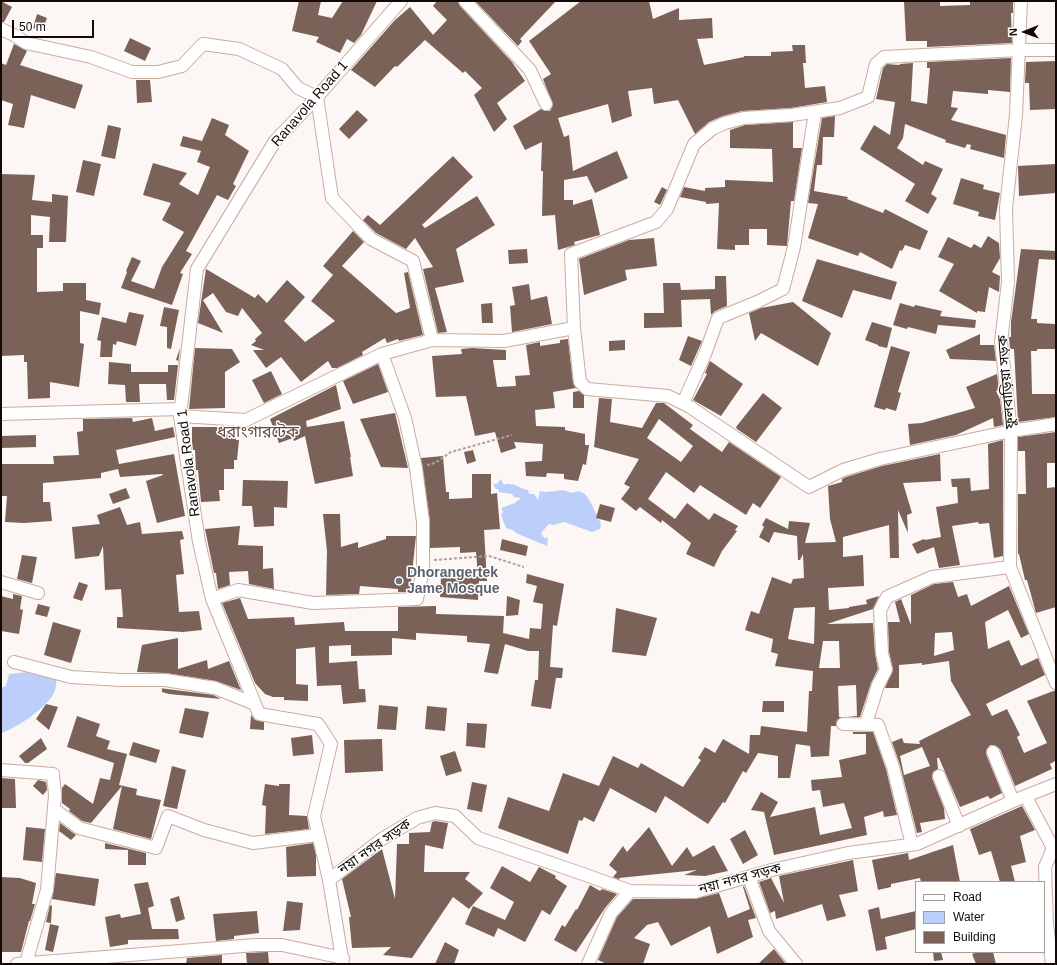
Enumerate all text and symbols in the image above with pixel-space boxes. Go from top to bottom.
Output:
scale bar [14,12,96,38]
north arrow [1005,12,1045,52]
text: 50 m [19,20,46,34]
text: N [1007,28,1019,36]
street label: Ranavola Road 1 [268,58,352,150]
street label: ফুলবাড়িয়া সড়ক [995,334,1019,430]
street label: Ranavola Road 1 [174,408,204,518]
district label: ধরাংগারটেক [217,423,299,443]
place label: Dhorangertek Jame Mosque [407,565,500,598]
marker: Dhorangertek Jame Mosque [394,576,404,586]
street label: নয়া নগর সড়ক [336,816,414,878]
street label: নয়া নগর সড়ক [697,860,783,898]
legend [915,881,1045,953]
text: Road [953,890,982,904]
text: Water [953,910,985,924]
text: Building [953,930,996,944]

